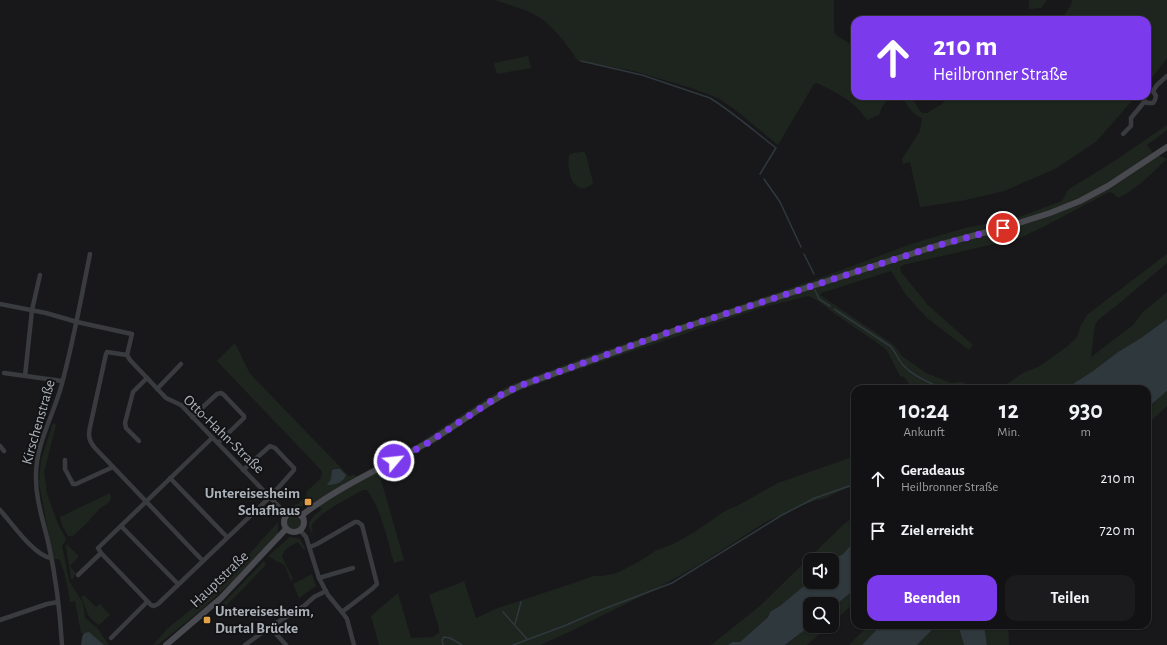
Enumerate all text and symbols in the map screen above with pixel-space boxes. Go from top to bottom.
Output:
icon: ahead [867,32,919,84]
text: 210 m [933,33,998,61]
text: Heilbronner Straße [933,66,1068,84]
pin [986,211,1020,245]
icon: arrive [992,217,1014,239]
street label: Kirschenstraße [19,378,58,466]
street label: Otto-Hahn-Straße [180,392,267,477]
text: 10:24 [899,399,949,423]
text: 12 [999,399,1019,423]
text: 930 [1068,399,1103,423]
text: Ankunft [903,426,945,439]
text: Min. [997,426,1020,439]
text: m [1080,426,1091,439]
position arrow [373,440,415,482]
text: Geradeaus [901,463,965,478]
icon: ahead [867,468,889,490]
text: 210 m [1101,471,1135,486]
text: Heilbronner Straße [901,481,998,494]
place label: Untereisesheim Schafhaus [205,486,300,518]
marker: Untereisesheim Schafhaus [303,497,313,507]
icon: arrive [867,520,889,542]
text: Ziel erreicht [901,523,974,538]
text: 720 m [1100,523,1135,538]
street label: Hauptstraße [187,548,251,611]
map controls [803,553,839,633]
button: sound [803,553,839,589]
button: Beenden [867,575,997,621]
button: Teilen [1005,575,1135,621]
button: search [803,597,839,633]
place label: Untereisesheim, Durtal Brücke [215,604,314,636]
marker: Untereisesheim, Durtal Brücke [202,615,212,625]

